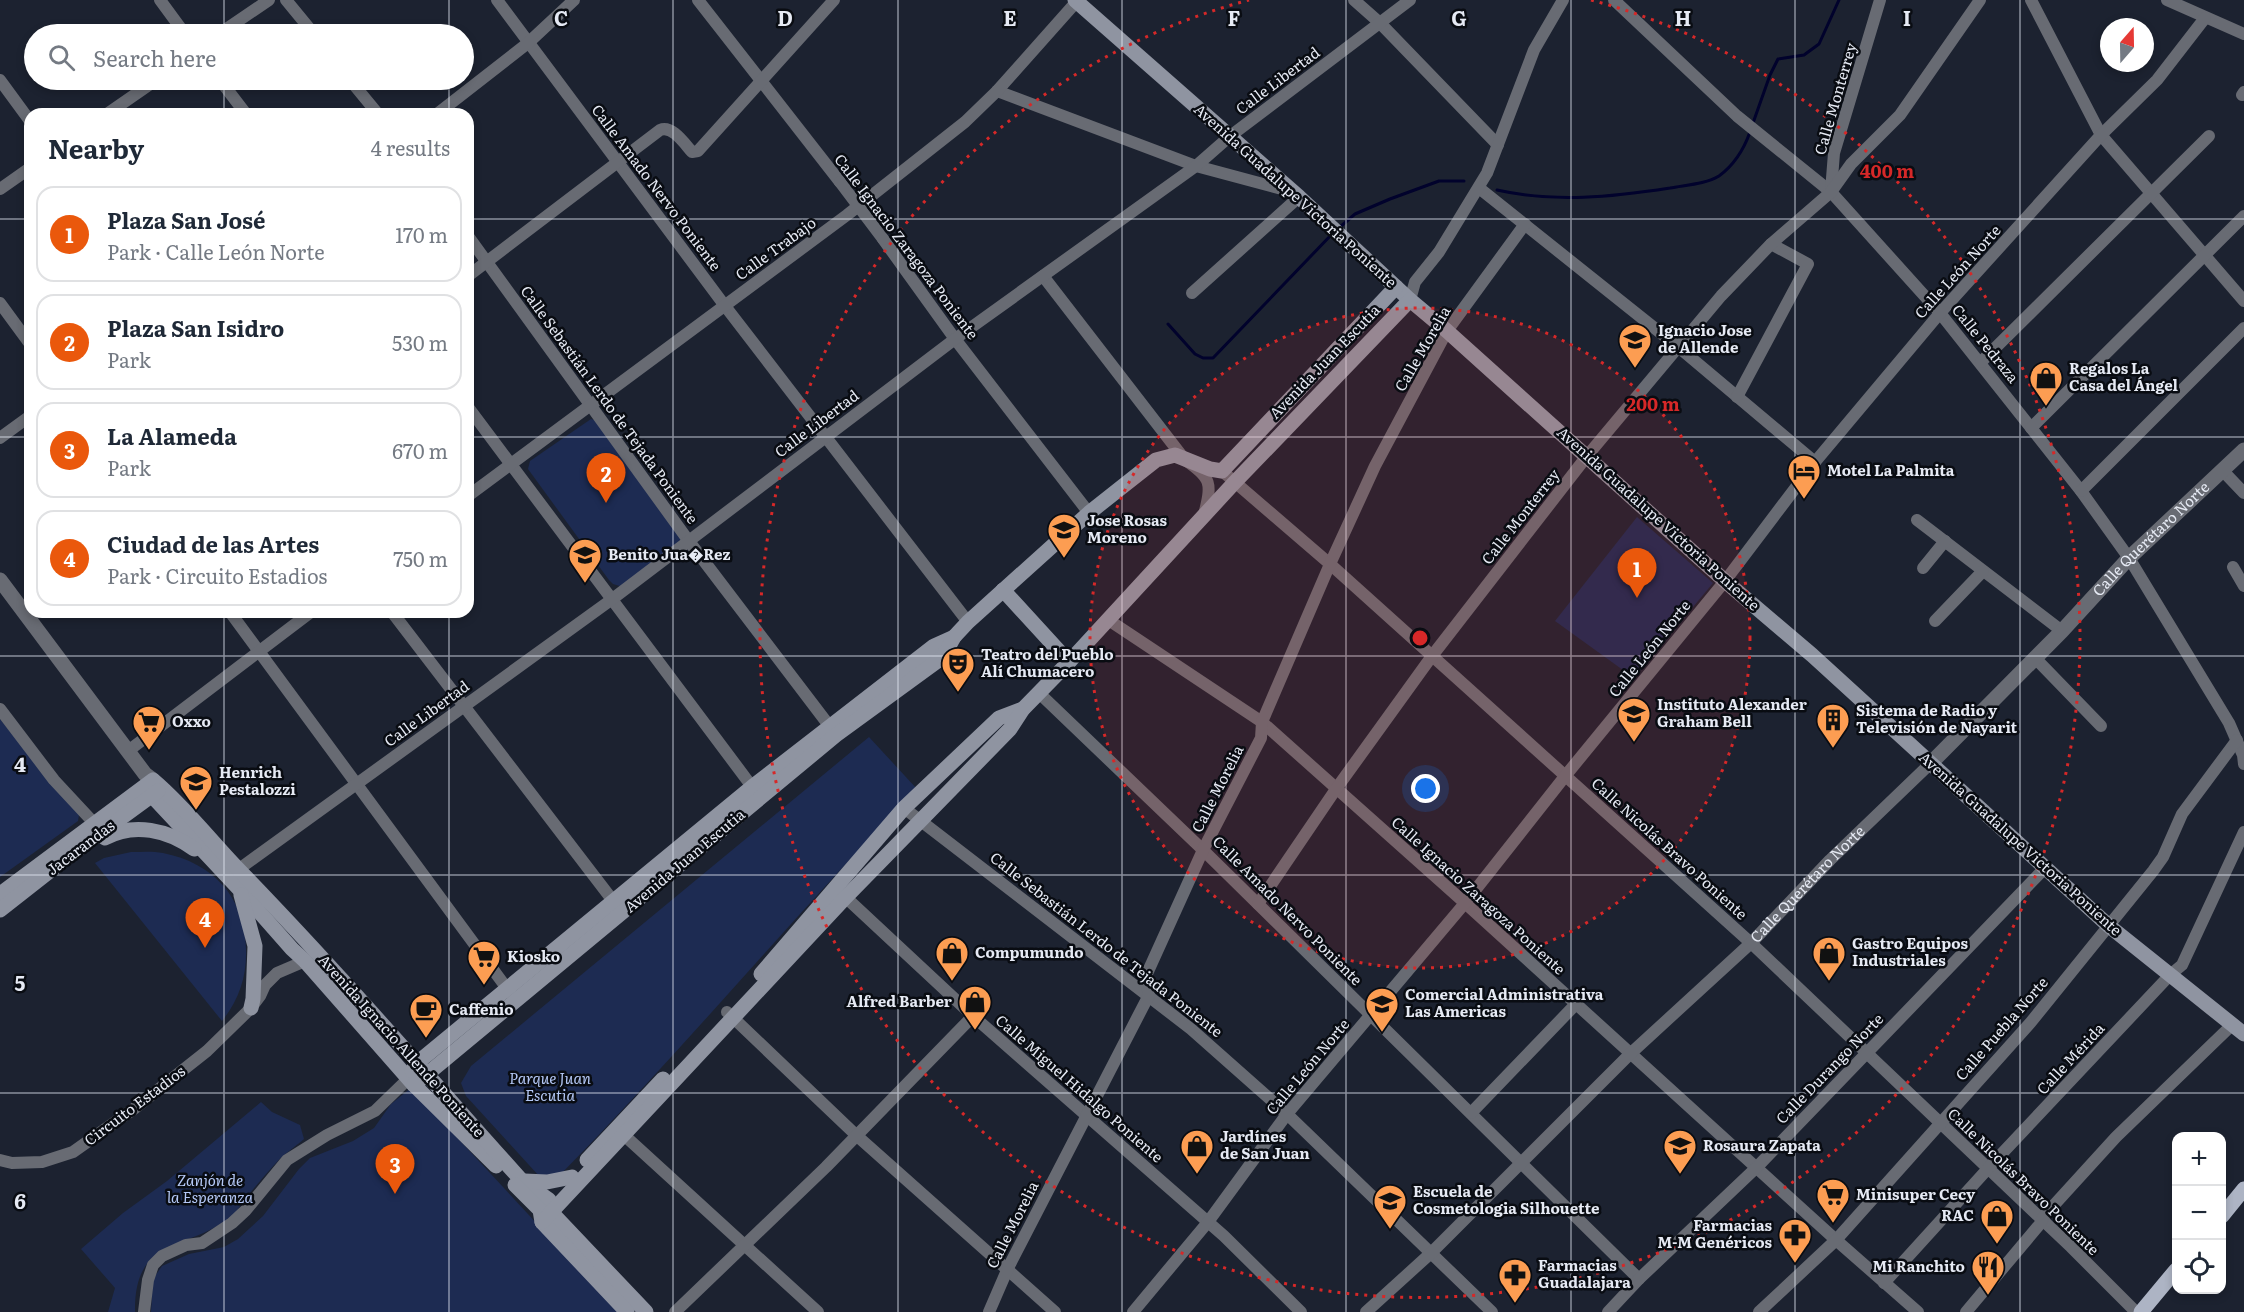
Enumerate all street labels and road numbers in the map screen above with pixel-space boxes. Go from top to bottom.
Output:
street label: Calle Monterrey [1808,39,1862,157]
street label: Calle Libertad [1230,40,1324,119]
street label: Avenida Guadalupe Victoria Poniente [1189,97,1403,293]
street label: Calle Amado Nervo Poniente [587,99,728,275]
street label: Calle Ignacio Zaragoza Poniente [830,148,985,344]
street label: Calle Trabajo [730,210,820,285]
street label: Calle León Norte [1908,219,2005,323]
street label: Calle Sebastián Lerdo de Tejada Poniente [516,280,705,528]
street label: Avenida Juan Escutia [1263,298,1385,423]
street label: Calle Pedraza [1947,299,2026,388]
street label: Calle Morelia [1388,301,1456,395]
street label: Calle Libertad [769,383,863,462]
street label: Avenida Guadalupe Victoria Poniente [1552,420,1766,616]
street label: Calle Monterrey [1475,463,1565,569]
street label: Calle Querétaro Norte [2086,475,2214,601]
street label: Calle León Norte [1602,594,1695,702]
street label: Calle Libertad [379,674,473,752]
street label: Calle Morelia [1185,740,1249,836]
street label: Avenida Guadalupe Victoria Poniente [1914,745,2128,941]
street label: Calle Nicolás Bravo Poniente [1587,771,1753,925]
street label: Avenida Juan Escutia [619,802,750,917]
street label: Calle Ignacio Zaragoza Poniente [1387,810,1571,980]
street label: Jacarandas [41,813,119,880]
street label: Calle Querétaro Norte [1744,819,1870,947]
street label: Calle Amado Nervo Poniente [1208,830,1368,990]
street label: Calle Sebastián Lerdo de Tejada Poniente [986,846,1228,1042]
street label: Avenida Ignacio Allende Poniente [313,948,491,1142]
street label: Calle Puebla Norte [1949,971,2053,1085]
street label: Calle Durango Norte [1770,1007,1888,1129]
street label: Calle Miguel Hidalgo Poniente [991,1008,1169,1167]
street label: Calle León Norte [1260,1013,1354,1119]
street label: Calle Mérida [2031,1016,2110,1099]
street label: Circuito Estadios [79,1059,190,1151]
street label: Calle Nicolás Bravo Poniente [1943,1102,2105,1260]
street label: Calle Morelia [980,1176,1044,1272]

